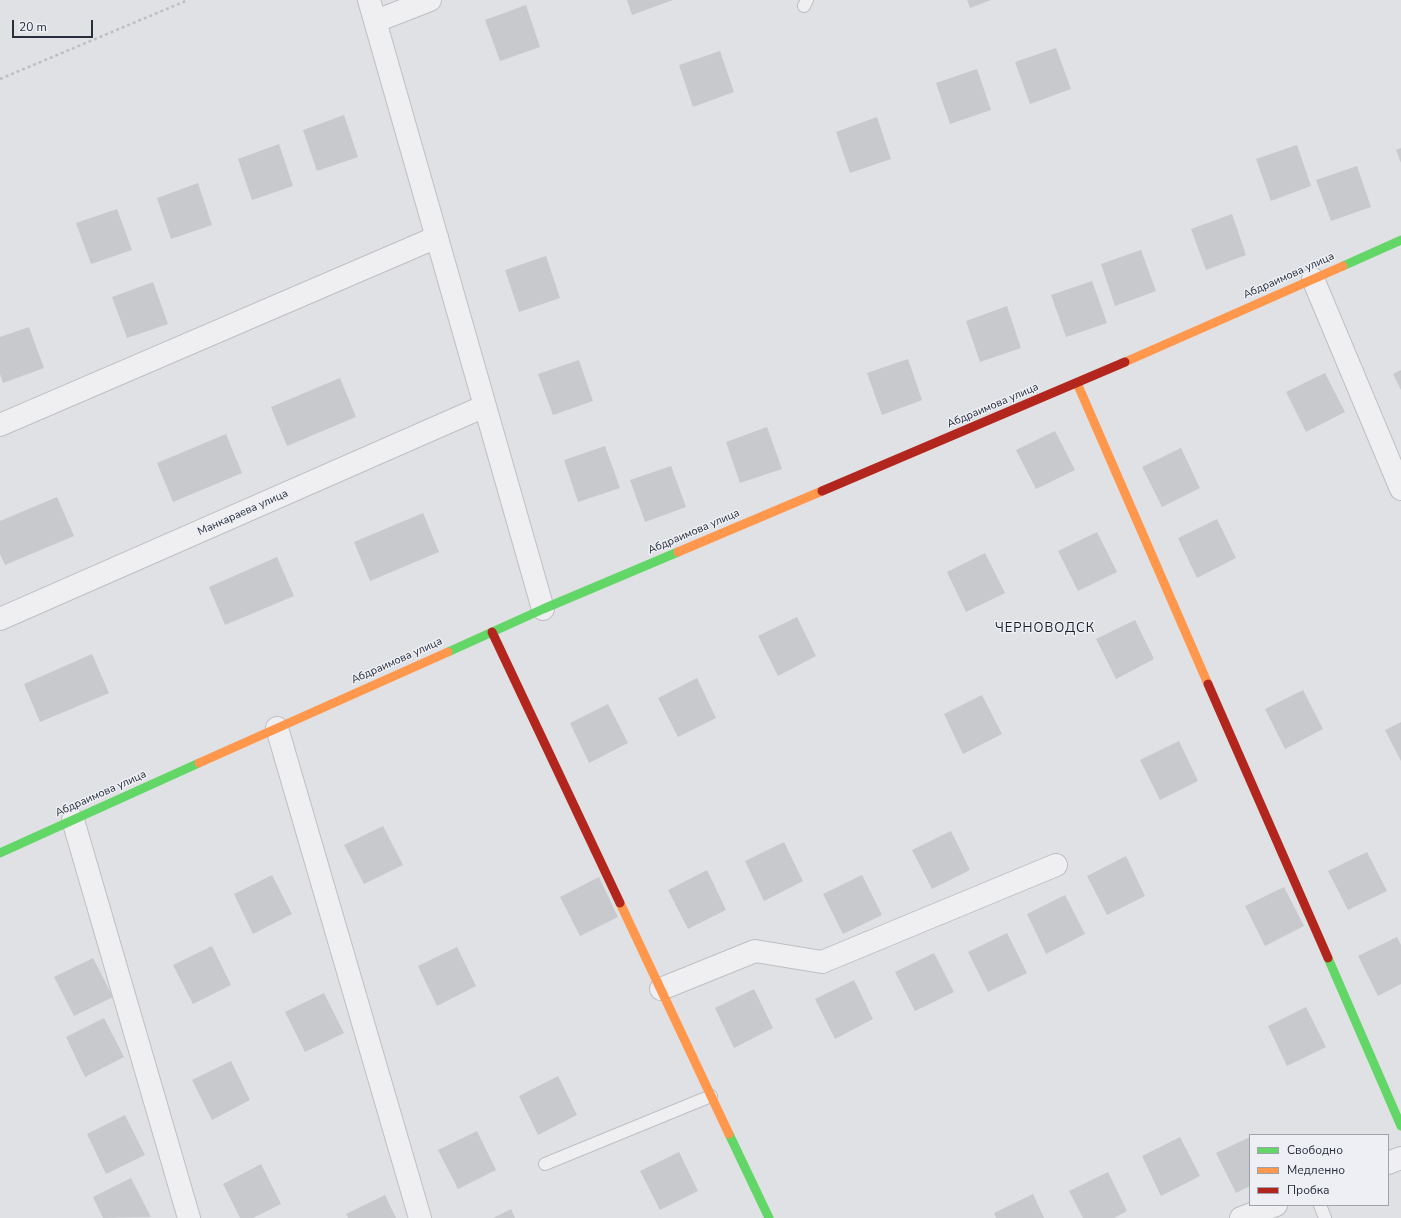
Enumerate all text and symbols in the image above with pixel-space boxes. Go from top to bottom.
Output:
scale bar [14,12,95,38]
text: 20 m [19,19,47,35]
street label: Абдраимова улица [1241,250,1337,302]
street label: Абдраимова улица [945,381,1041,431]
street label: Манкараева улица [196,487,290,539]
street label: Абдраимова улица [646,507,742,557]
district label: ЧЕРНОВОДСК [995,621,1095,637]
street label: Абдраимова улица [349,635,445,687]
street label: Абдраимова улица [53,768,149,820]
legend [1249,1134,1389,1206]
text: Свободно [1287,1142,1343,1158]
text: Медленно [1287,1162,1345,1178]
text: Пробка [1287,1182,1330,1198]

